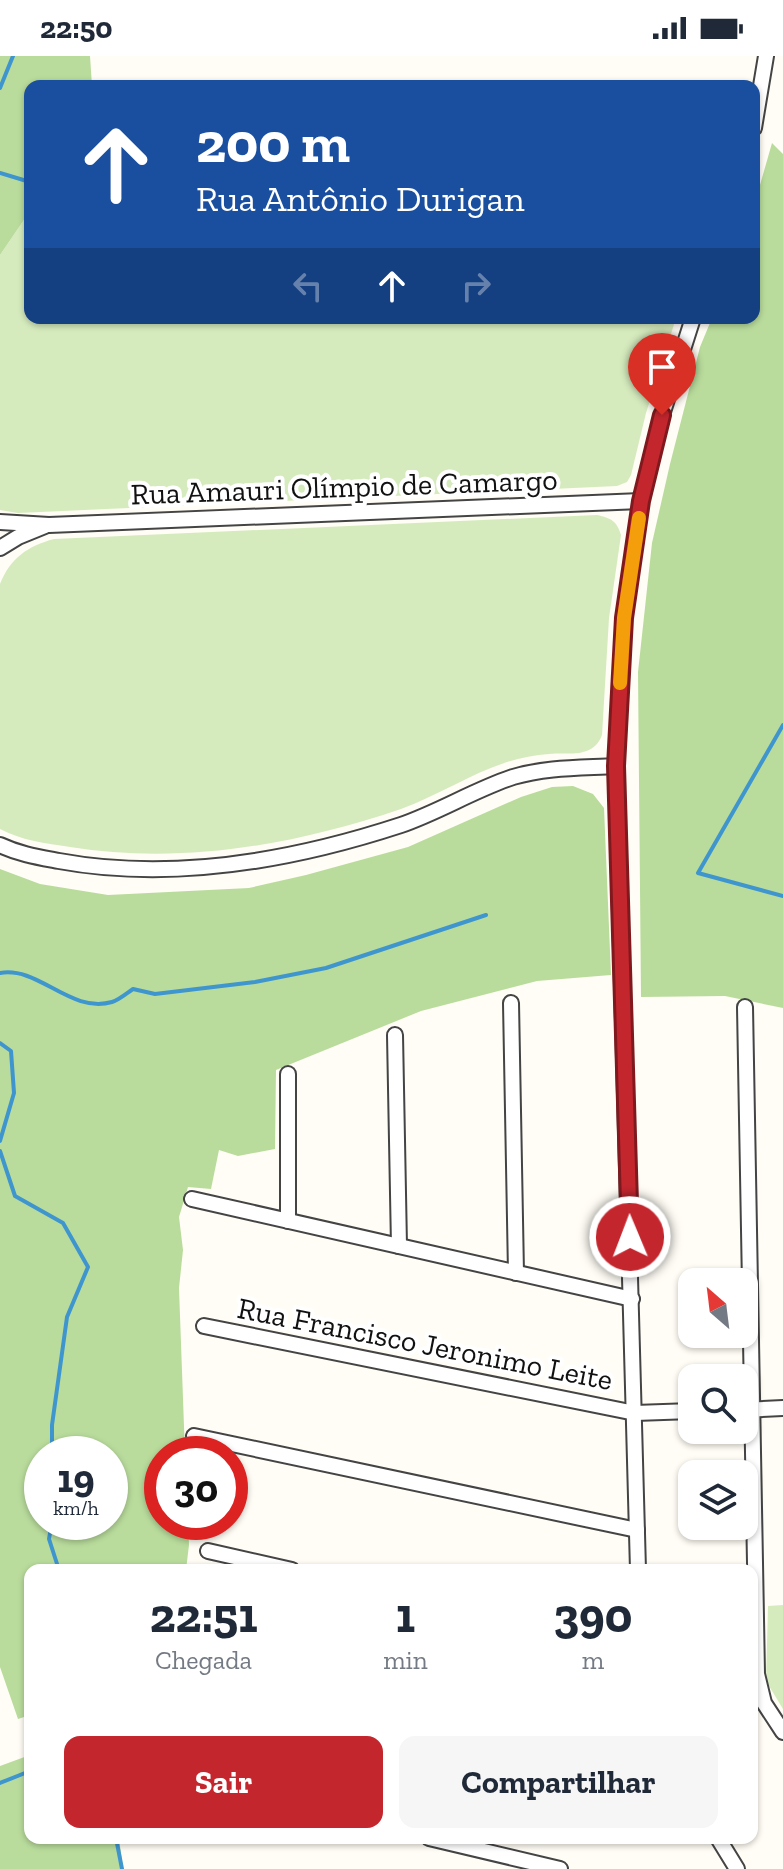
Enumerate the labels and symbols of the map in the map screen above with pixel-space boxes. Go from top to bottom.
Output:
pin [628,333,696,415]
street label: Rua Amauri Olímpio de Camargo [130,462,558,512]
position arrow [588,1195,672,1279]
north arrow [678,1268,758,1348]
street label: Rua Francisco Jeronimo Leite [234,1290,616,1398]
speed limit sign: 30 [144,1436,248,1540]

